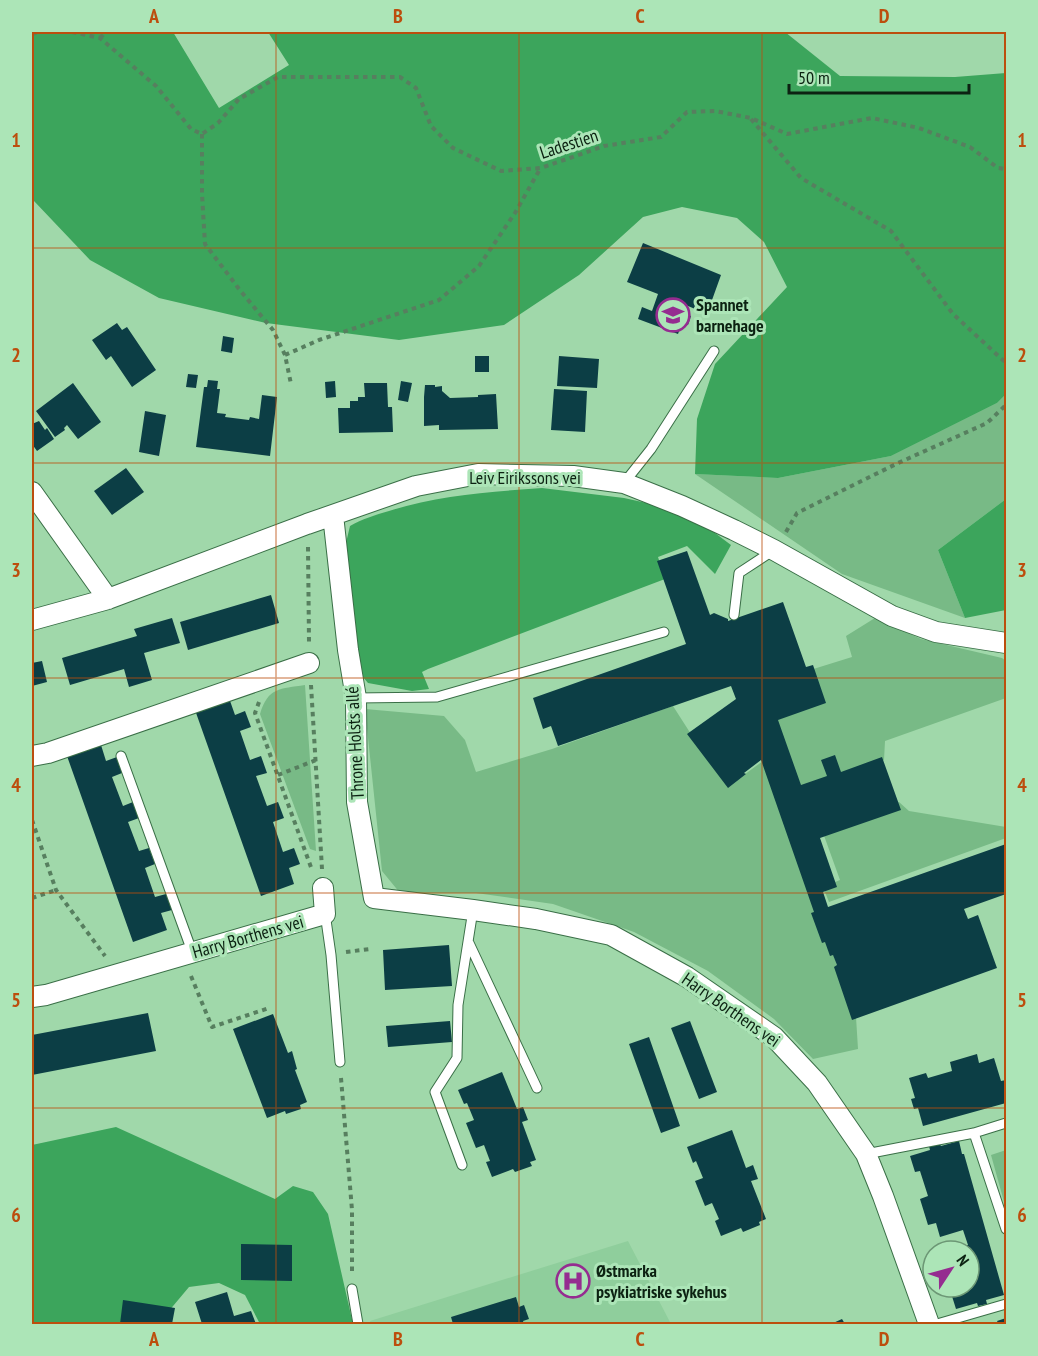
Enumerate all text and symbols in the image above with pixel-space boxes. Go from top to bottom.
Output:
text: A [148,3,160,29]
text: B [393,3,403,29]
text: C [635,3,645,29]
text: D [879,3,890,29]
scale bar [789,57,969,95]
text: 50 m [798,66,830,89]
street label: Ladestien [537,123,601,164]
text: 1 [11,127,21,153]
text: 1 [1017,127,1027,153]
place label: Spannet barnehage [696,293,764,337]
school or university icon: Spannet barnehage [655,297,691,333]
text: 2 [11,342,21,368]
text: 2 [1017,342,1027,368]
street label: Leiv Eirikssons vei [469,466,581,489]
text: 3 [11,557,21,583]
text: 3 [1017,557,1027,583]
street label: Throne Holsts allé [340,686,369,800]
text: 4 [11,772,21,798]
text: 4 [1017,772,1027,798]
street label: Harry Borthens vei [190,910,306,963]
street label: Harry Borthens vei [678,967,785,1052]
text: 5 [11,987,21,1013]
text: 5 [1017,987,1027,1013]
text: 6 [11,1202,21,1228]
text: 6 [1017,1202,1027,1228]
north arrow [921,1239,981,1299]
text: N [953,1251,974,1270]
place label: Østmarka psykiatriske sykehus [596,1259,727,1303]
hospital icon: Østmarka psykiatriske sykehus [555,1263,591,1299]
text: A [148,1326,160,1352]
text: B [393,1326,403,1352]
text: C [635,1326,645,1352]
text: D [879,1326,890,1352]

